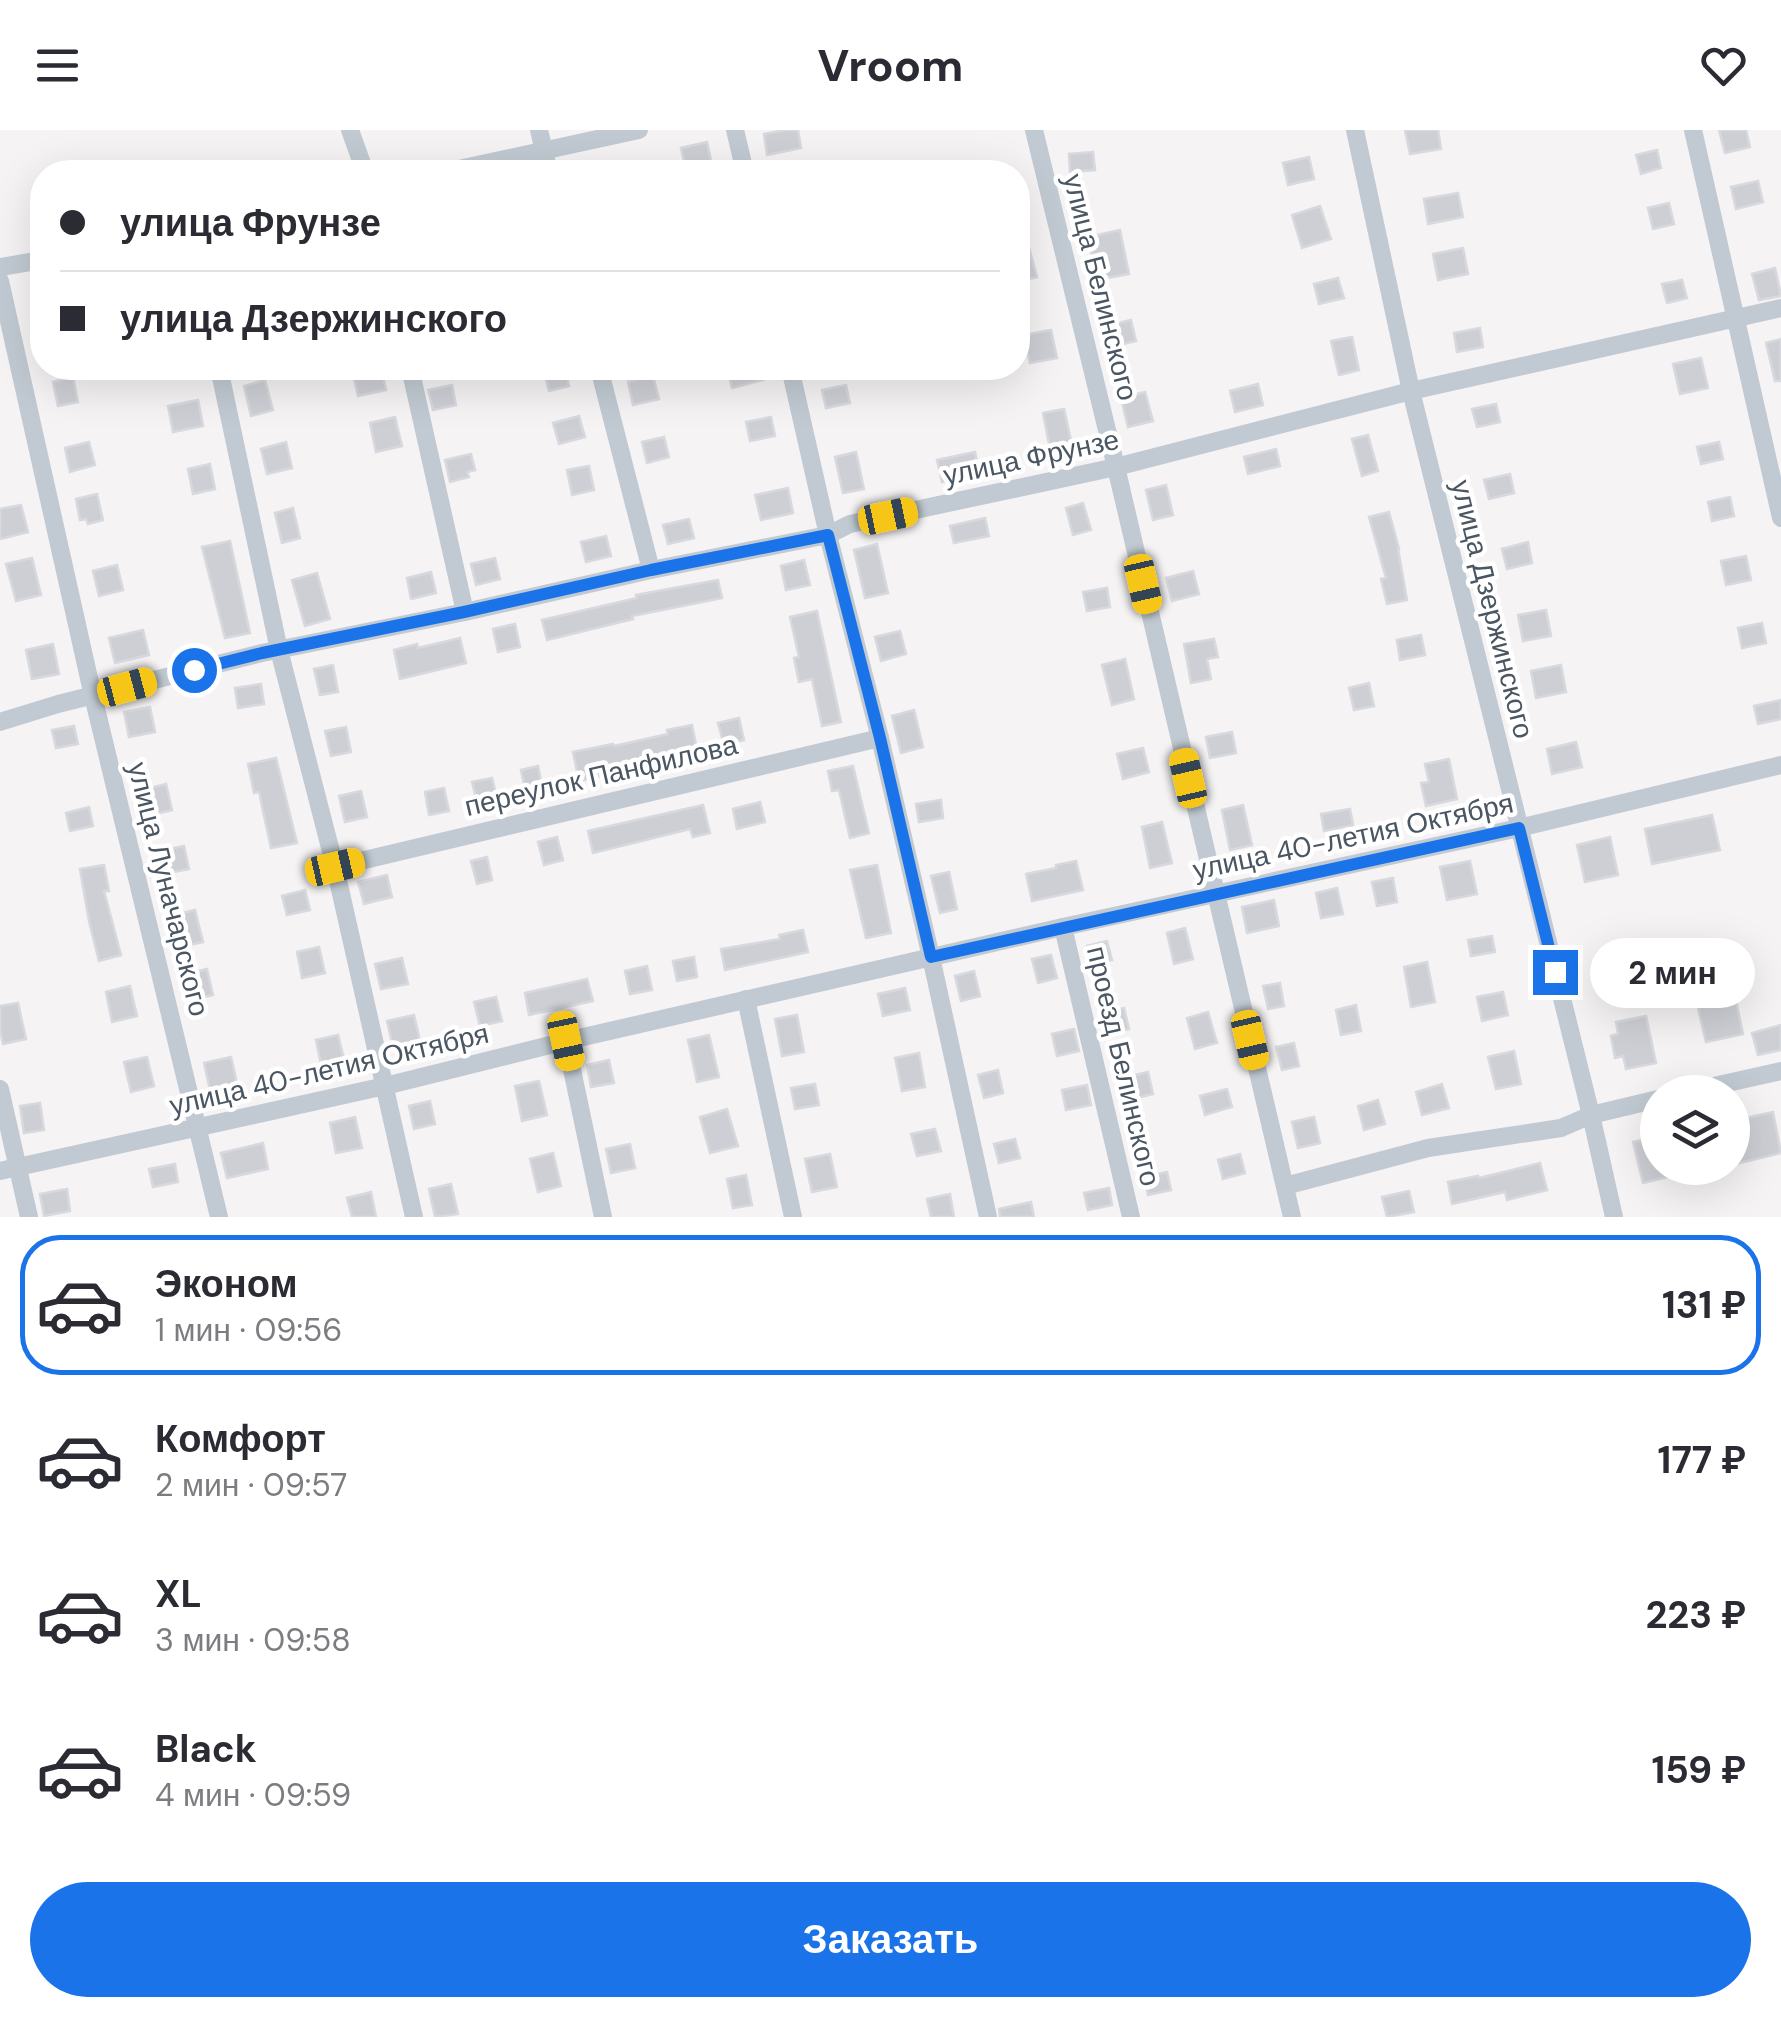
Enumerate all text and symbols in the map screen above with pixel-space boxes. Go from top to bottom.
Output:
text: Vroom [818,36,963,95]
icon: menu [30,38,85,93]
icon: heart [1696,38,1751,93]
street label: улица Белинского [1054,170,1147,404]
text: улица Фрунзе [120,198,381,248]
text: улица Дзержинского [120,294,507,344]
street label: улица Фрунзе [940,421,1122,494]
street label: улица Дзержинского [1442,476,1543,742]
car [856,495,920,537]
car [1122,551,1164,617]
route start [172,648,217,693]
car [94,665,160,709]
street label: переулок Панфилова [461,726,742,825]
car [1167,745,1209,811]
street label: улица Луначарского [119,758,218,1020]
street label: улица 40-летия Октября [1190,784,1517,889]
car [302,846,368,888]
callout: 2 мин [1590,937,1755,1007]
street label: проезд Белинского [1078,943,1169,1190]
route end [1533,950,1578,995]
text: 2 мин [1628,952,1717,994]
car [1229,1007,1271,1073]
car [545,1009,587,1073]
street label: улица 40-летия Октября [166,1015,492,1124]
map controls [1640,1075,1750,1185]
button: layers [1640,1075,1750,1185]
text: Эконом [155,1259,298,1309]
icon: car [35,1260,125,1350]
text: 131 ₽ [1662,1280,1746,1330]
text: 1 мин · 09:56 [155,1309,342,1351]
text: Комфорт [155,1414,326,1464]
icon: car [35,1415,125,1505]
text: 177 ₽ [1658,1435,1746,1485]
text: 2 мин · 09:57 [155,1464,347,1506]
text: XL [155,1569,202,1619]
icon: car [35,1570,125,1660]
text: 223 ₽ [1645,1590,1746,1640]
text: 3 мин · 09:58 [155,1619,351,1661]
text: Black [155,1724,257,1774]
icon: car [35,1725,125,1815]
text: 159 ₽ [1652,1745,1746,1795]
text: 4 мин · 09:59 [155,1774,351,1816]
button: Заказать [30,1882,1751,1997]

